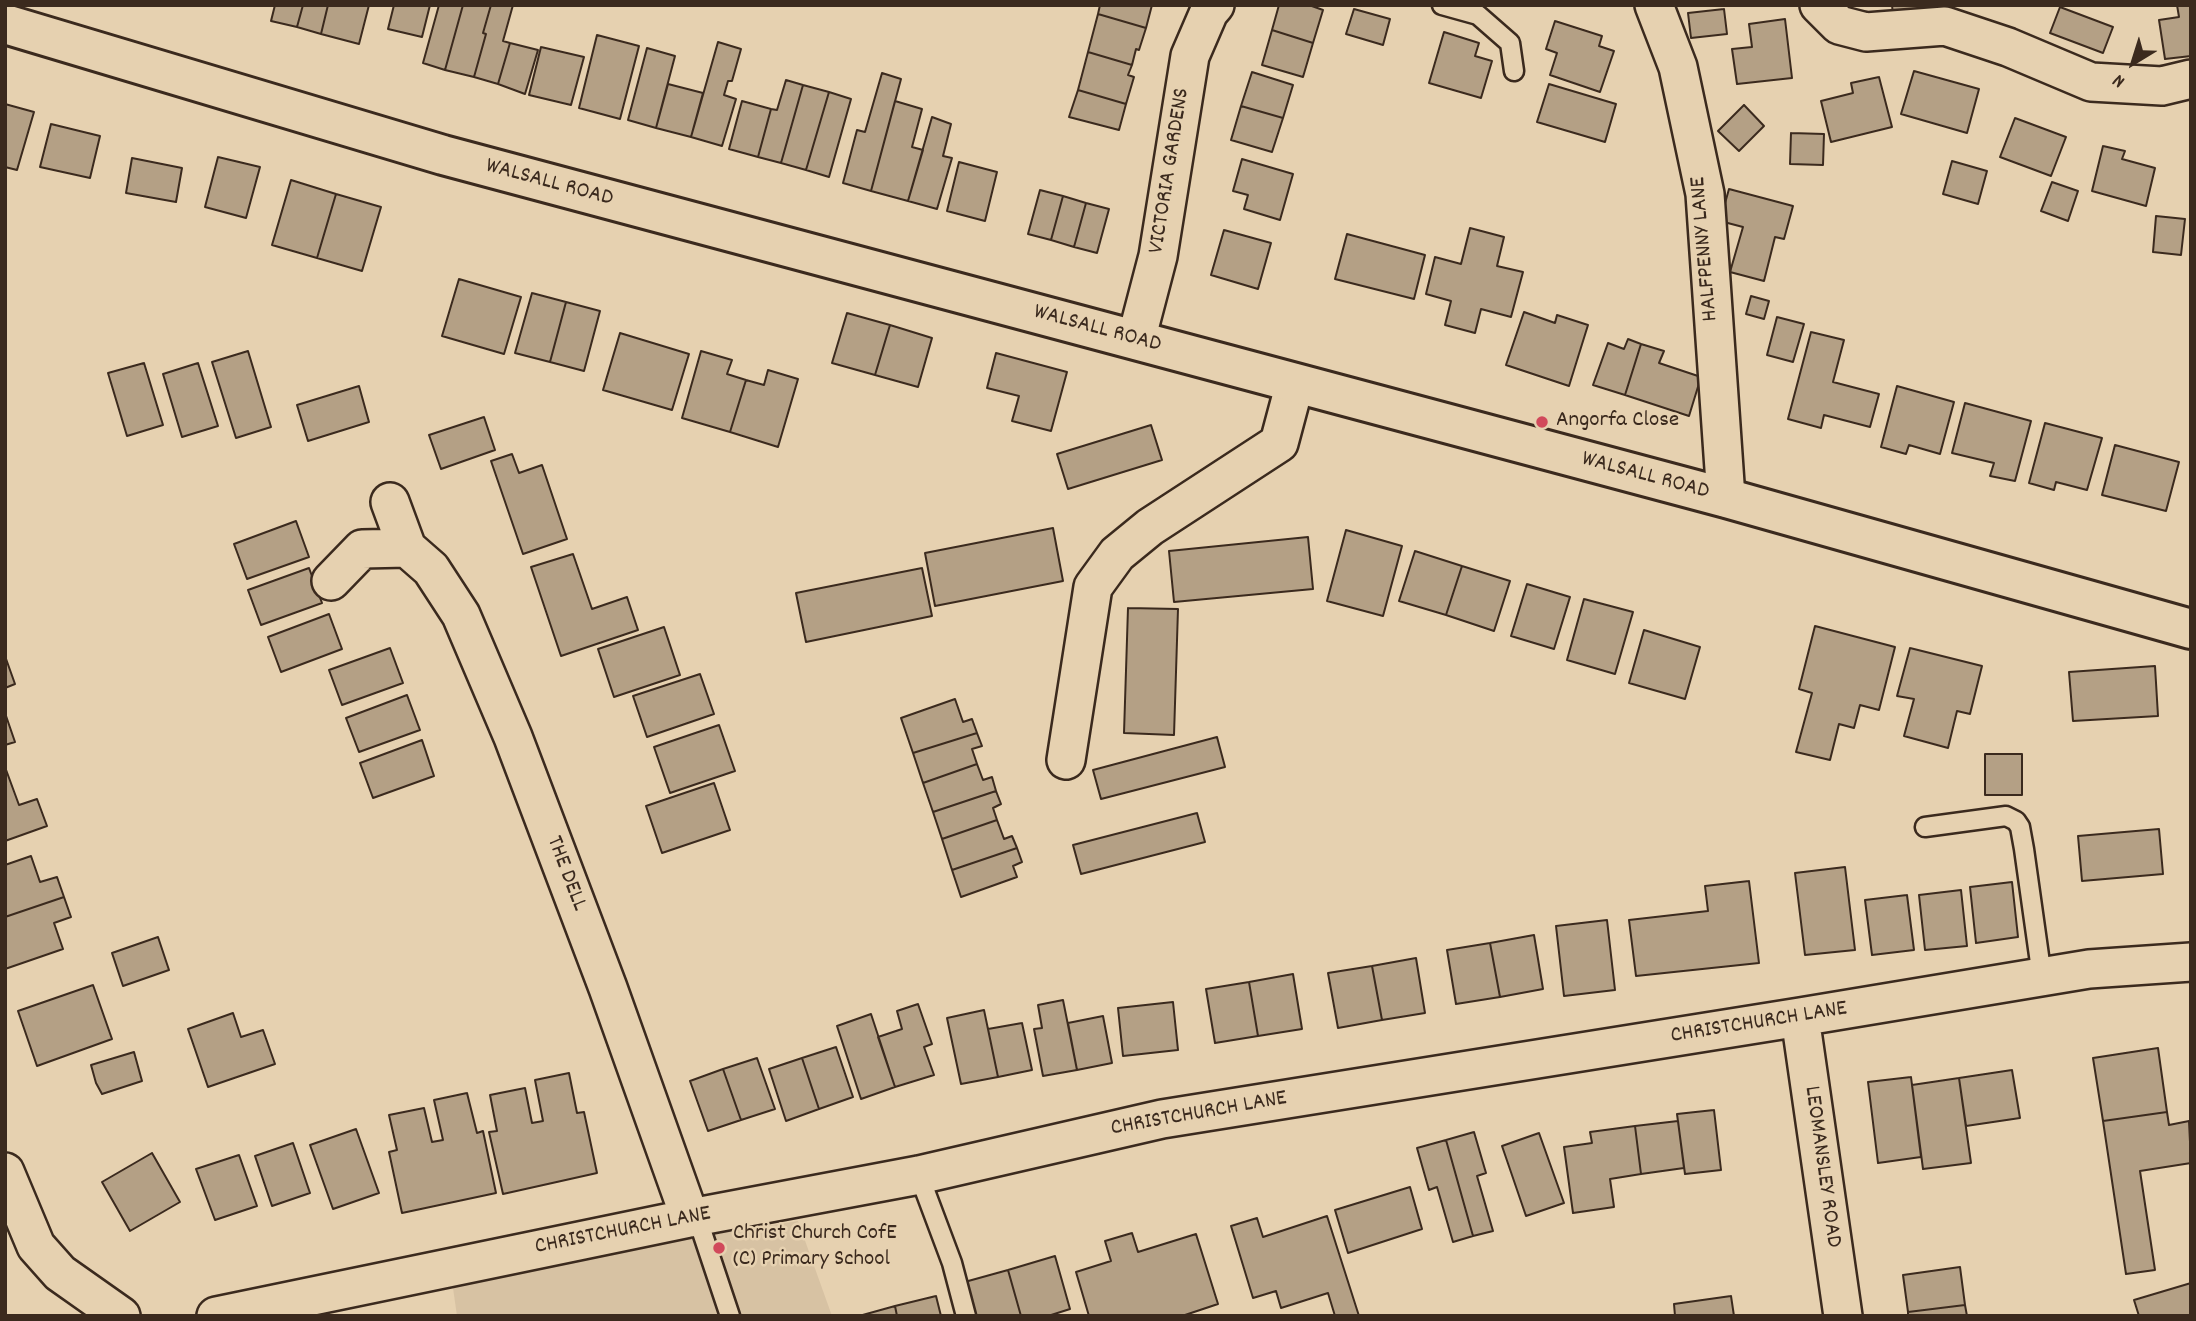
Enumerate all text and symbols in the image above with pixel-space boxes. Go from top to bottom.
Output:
north arrow [2098,28,2168,98]
text: N [2108,66,2132,93]
street label: VICTORIA GARDENS [1144,86,1198,256]
street label: WALSALL ROAD [482,154,616,214]
street label: HALFPENNY LANE [1686,176,1726,322]
street label: WALSALL ROAD [1030,300,1164,360]
place label: Angorfa Close [1556,408,1679,436]
marker: Angorfa Close [1534,414,1550,430]
street label: WALSALL ROAD [1578,447,1712,507]
street label: THE DELL [538,833,592,915]
street label: CHRISTCHURCH LANE [1669,996,1849,1052]
street label: LEOMANSLEY ROAD [1796,1084,1846,1250]
street label: CHRISTCHURCH LANE [1109,1086,1289,1144]
street label: CHRISTCHURCH LANE [533,1201,713,1263]
place label: Christ Church CofE (C) Primary School [733,1221,897,1275]
marker: Christ Church CofE (C) Primary School [711,1240,727,1256]

